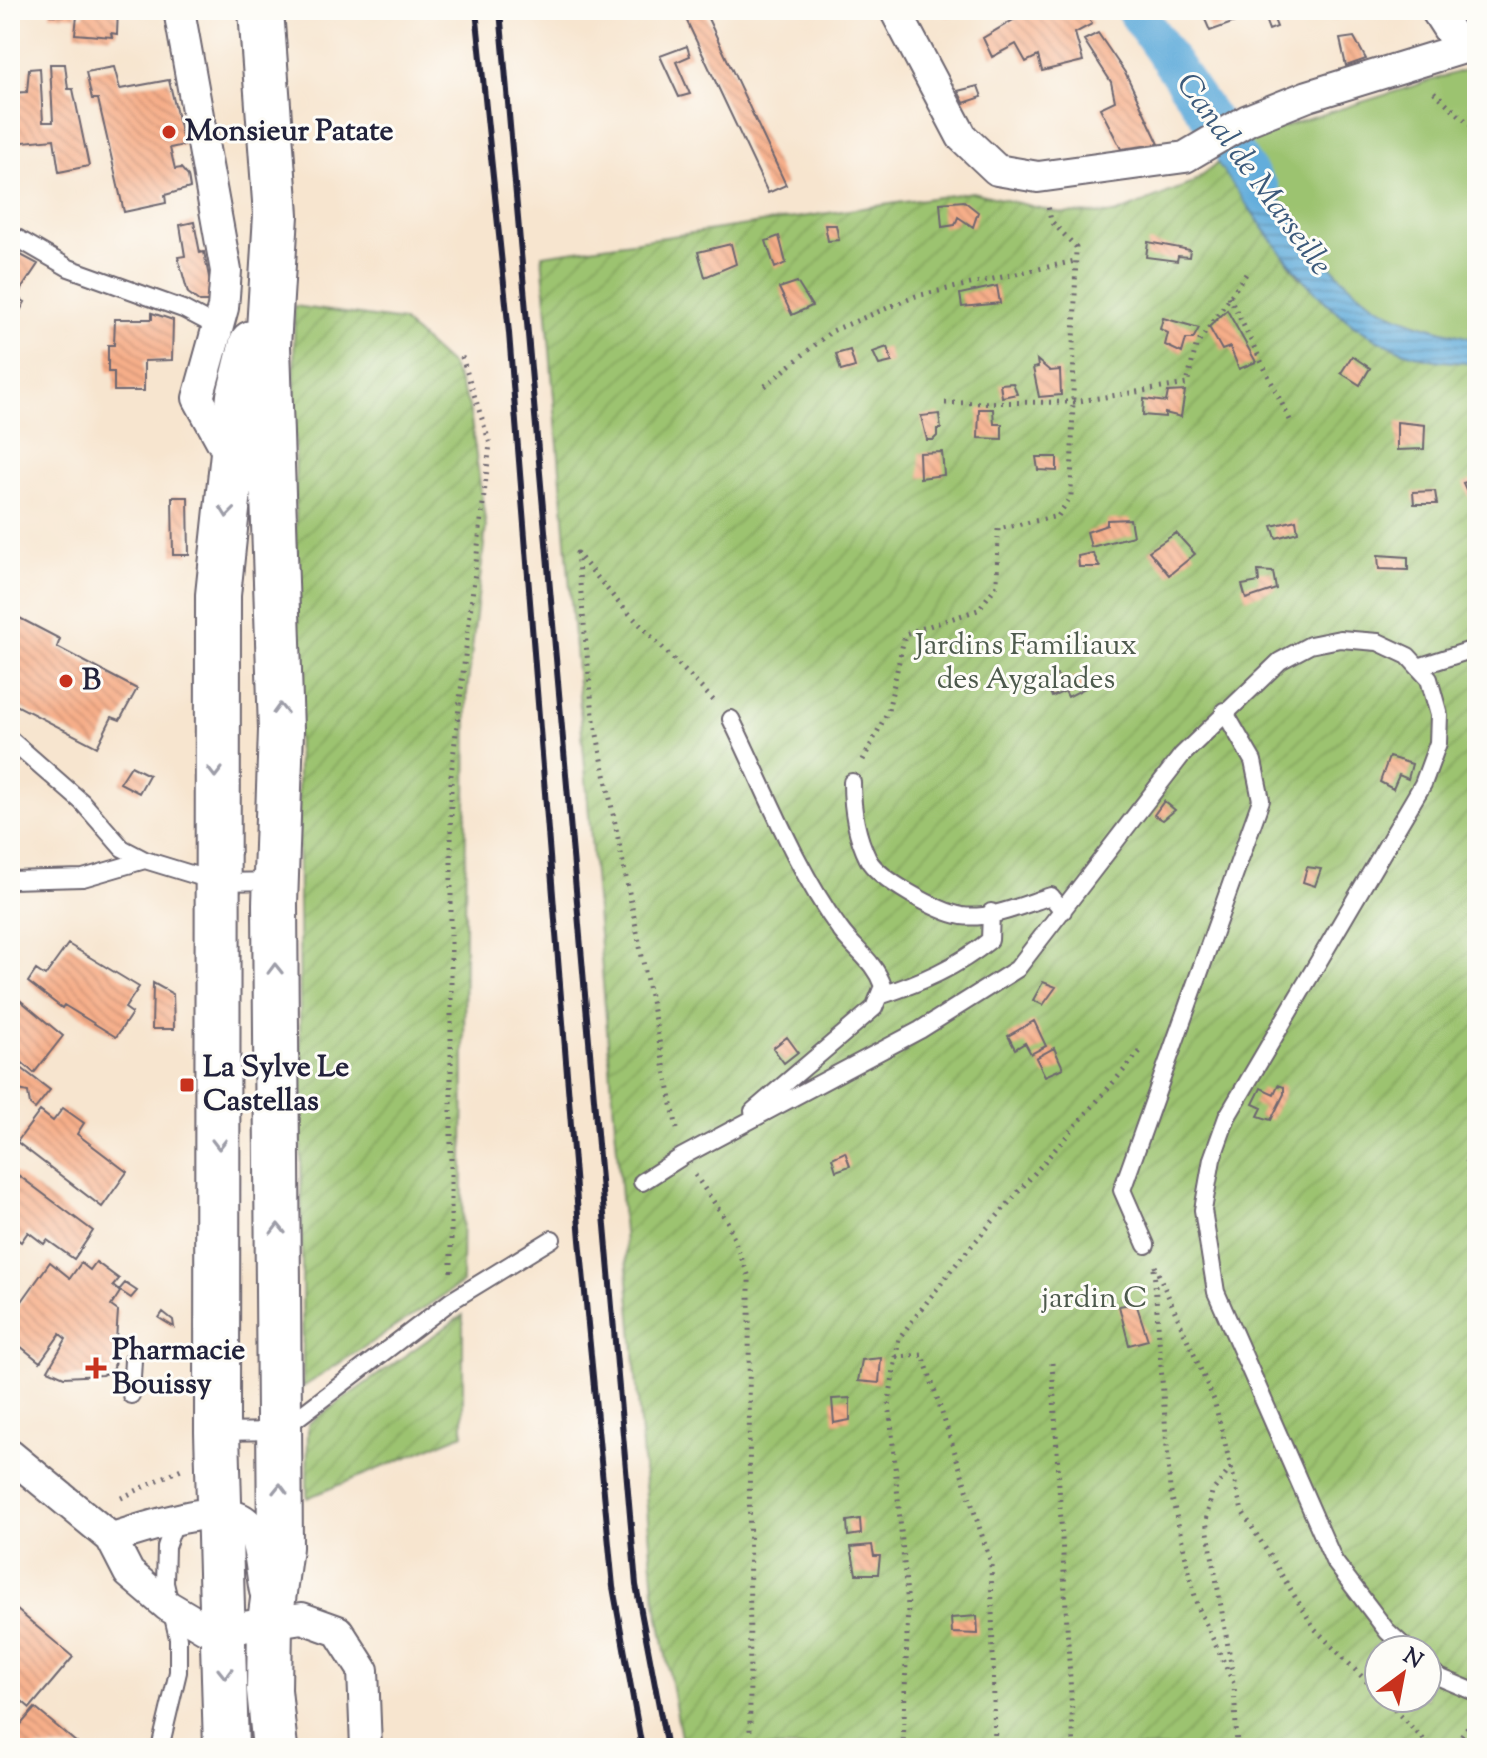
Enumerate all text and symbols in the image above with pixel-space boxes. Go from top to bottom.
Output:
water label: Canal de Marseille [1164,64,1342,286]
place label: Monsieur Patate [185,111,393,154]
marker: Monsieur Patate [160,123,178,141]
one-way arrow [219,505,236,519]
park label: Jardins Familiaux des Aygalades [913,625,1137,702]
place label: B [82,660,101,703]
marker: B [57,672,75,690]
one-way arrow [272,702,289,715]
one-way arrow [206,766,224,779]
one-way arrow [266,962,284,975]
place label: La Sylve Le Castellas [203,1047,349,1124]
marker: La Sylve Le Castellas [178,1076,196,1094]
one-way arrow [210,1138,228,1151]
one-way arrow [269,1222,287,1235]
park label: jardin C [1041,1278,1147,1321]
place label: Pharmacie Bouissy [112,1330,245,1407]
marker: Pharmacie Bouissy [87,1359,105,1377]
one-way arrow [271,1482,289,1495]
north arrow [1363,1634,1443,1714]
text: N [1396,1641,1428,1678]
one-way arrow [216,1667,233,1680]

